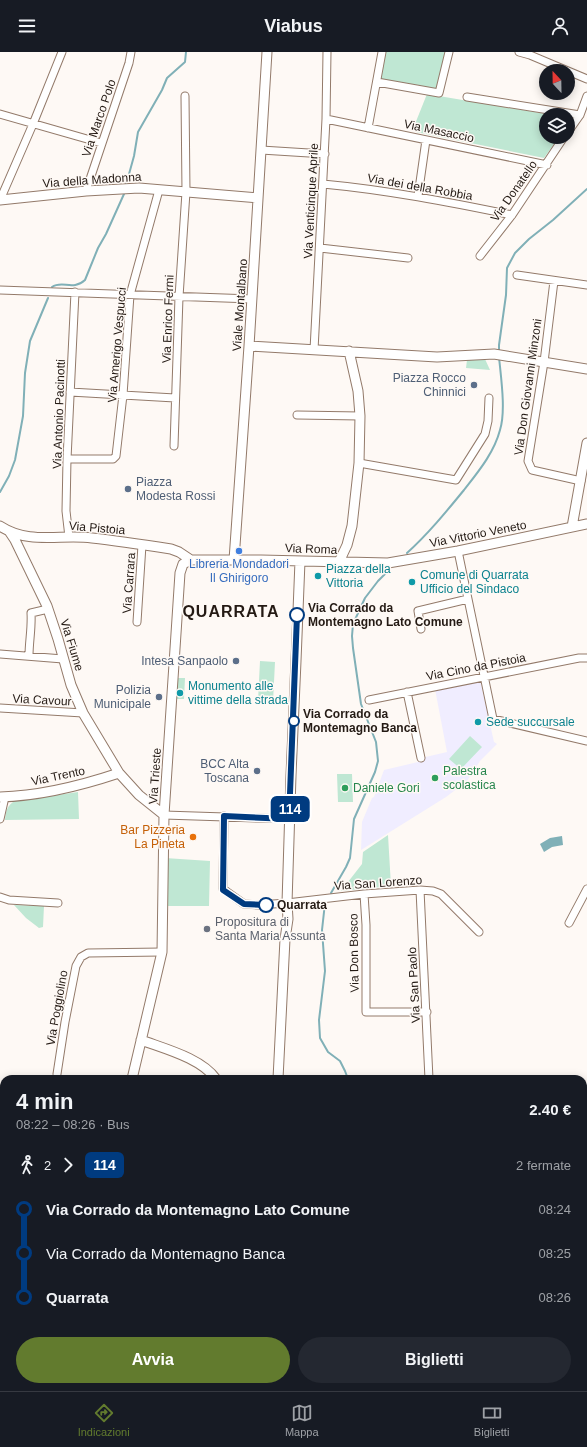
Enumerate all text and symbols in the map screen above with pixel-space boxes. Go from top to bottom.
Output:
icon: menu [16,15,38,37]
icon: person [549,15,571,37]
text: Viabus [264,16,323,36]
north arrow [539,64,575,100]
map controls [539,64,575,144]
street label: Via Marco Polo [79,77,119,159]
button: layers [539,108,575,144]
street label: Via Masaccio [403,117,476,145]
street label: Via Venticinque Aprile [301,142,321,259]
street label: Via Donatello [488,158,540,224]
street label: Via della Madonna [42,170,142,190]
street label: Via dei della Robbia [366,171,474,203]
street label: Viale Montalbano [230,258,250,352]
street label: Via Enrico Fermi [159,275,177,363]
street label: Via Amerigo Vespucci [105,287,129,403]
street label: Via Don Giovanni Minzoni [511,318,545,456]
street label: Via Antonio Pacinotti [50,359,68,469]
place label: Piazza Rocco Chinnici [393,371,466,399]
marker: Piazza Rocco Chinnici [469,380,479,390]
place label: Piazza Modesta Rossi [136,475,215,503]
marker: Piazza Modesta Rossi [123,484,133,494]
street label: Via Vittorio Veneto [428,518,528,550]
street label: Via Pistoia [68,519,126,537]
street label: Via Roma [285,541,338,557]
marker: Libreria Mondadori Il Ghirigoro [234,546,244,556]
street label: Via Carrara [120,552,138,614]
place label: Libreria Mondadori Il Ghirigoro [189,557,289,585]
place label: Piazza della Vittoria [326,562,391,590]
place label: Comune di Quarrata Ufficio del Sindaco [420,568,529,596]
marker: Piazza della Vittoria [313,571,323,581]
marker: Comune di Quarrata Ufficio del Sindaco [407,577,417,587]
place label: Via Corrado da Montemagno Lato Comune [308,601,463,629]
district label: QUARRATA [182,603,280,620]
marker: Via Corrado da Montemagno Lato Comune [289,607,305,623]
street label: Via Fiume [57,617,87,673]
street label: Via Cino da Pistoia [425,650,527,684]
place label: Intesa Sanpaolo [141,654,228,668]
marker: Intesa Sanpaolo [231,656,241,666]
place label: Monumento alle vittime della strada [188,679,288,707]
place label: Polizia Municipale [94,683,151,711]
marker: Monumento alle vittime della strada [175,688,185,698]
street label: Via Cavour [12,691,72,709]
marker: Polizia Municipale [154,692,164,702]
place label: Via Corrado da Montemagno Banca [303,707,417,735]
marker: Via Corrado da Montemagno Banca [288,715,300,727]
place label: Sede succursale [486,715,575,729]
marker: Sede succursale [473,717,483,727]
street label: Via Trieste [146,747,164,805]
place label: BCC Alta Toscana [200,757,249,785]
street label: Via Trento [30,763,86,789]
place label: Palestra scolastica [443,764,496,792]
marker: BCC Alta Toscana [252,766,262,776]
marker: Palestra scolastica [430,773,440,783]
place label: Daniele Gori [353,781,420,795]
marker: Daniele Gori [340,783,350,793]
line badge: 114 [267,796,313,822]
text: 114 [279,801,301,817]
place label: Bar Pizzeria La Pineta [120,823,185,851]
marker: Bar Pizzeria La Pineta [188,832,198,842]
street label: Via San Lorenzo [333,873,423,893]
marker: Quarrata [258,897,274,913]
place label: Quarrata [277,898,327,912]
street label: Via Don Bosco [346,913,362,993]
place label: Propositura di Santa Maria Assunta [215,915,326,943]
marker: Propositura di Santa Maria Assunta [202,924,212,934]
street label: Via San Paolo [405,946,423,1023]
street label: Via Poggiolino [43,969,71,1047]
text: 4 min [16,1089,73,1114]
text: 2.40 € [529,1101,571,1118]
text: 08:22 – 08:26 · Bus [16,1117,129,1132]
icon: walk [16,1154,38,1176]
icon: forward [57,1154,79,1176]
text: 114 [93,1157,116,1173]
text: 2 [44,1158,51,1173]
text: 2 fermate [516,1158,571,1173]
text: Via Corrado da Montemagno Lato Comune [46,1201,350,1218]
text: 08:24 [538,1202,571,1217]
text: Via Corrado da Montemagno Banca [46,1245,285,1262]
text: 08:25 [538,1246,571,1261]
text: Quarrata [46,1289,109,1306]
text: 08:26 [538,1290,571,1305]
button: Avvia [16,1337,290,1383]
button: Biglietti [298,1337,571,1383]
tab: Indicazioni [78,1402,130,1438]
tab: Mappa [285,1402,319,1438]
tab: Biglietti [474,1402,509,1438]

